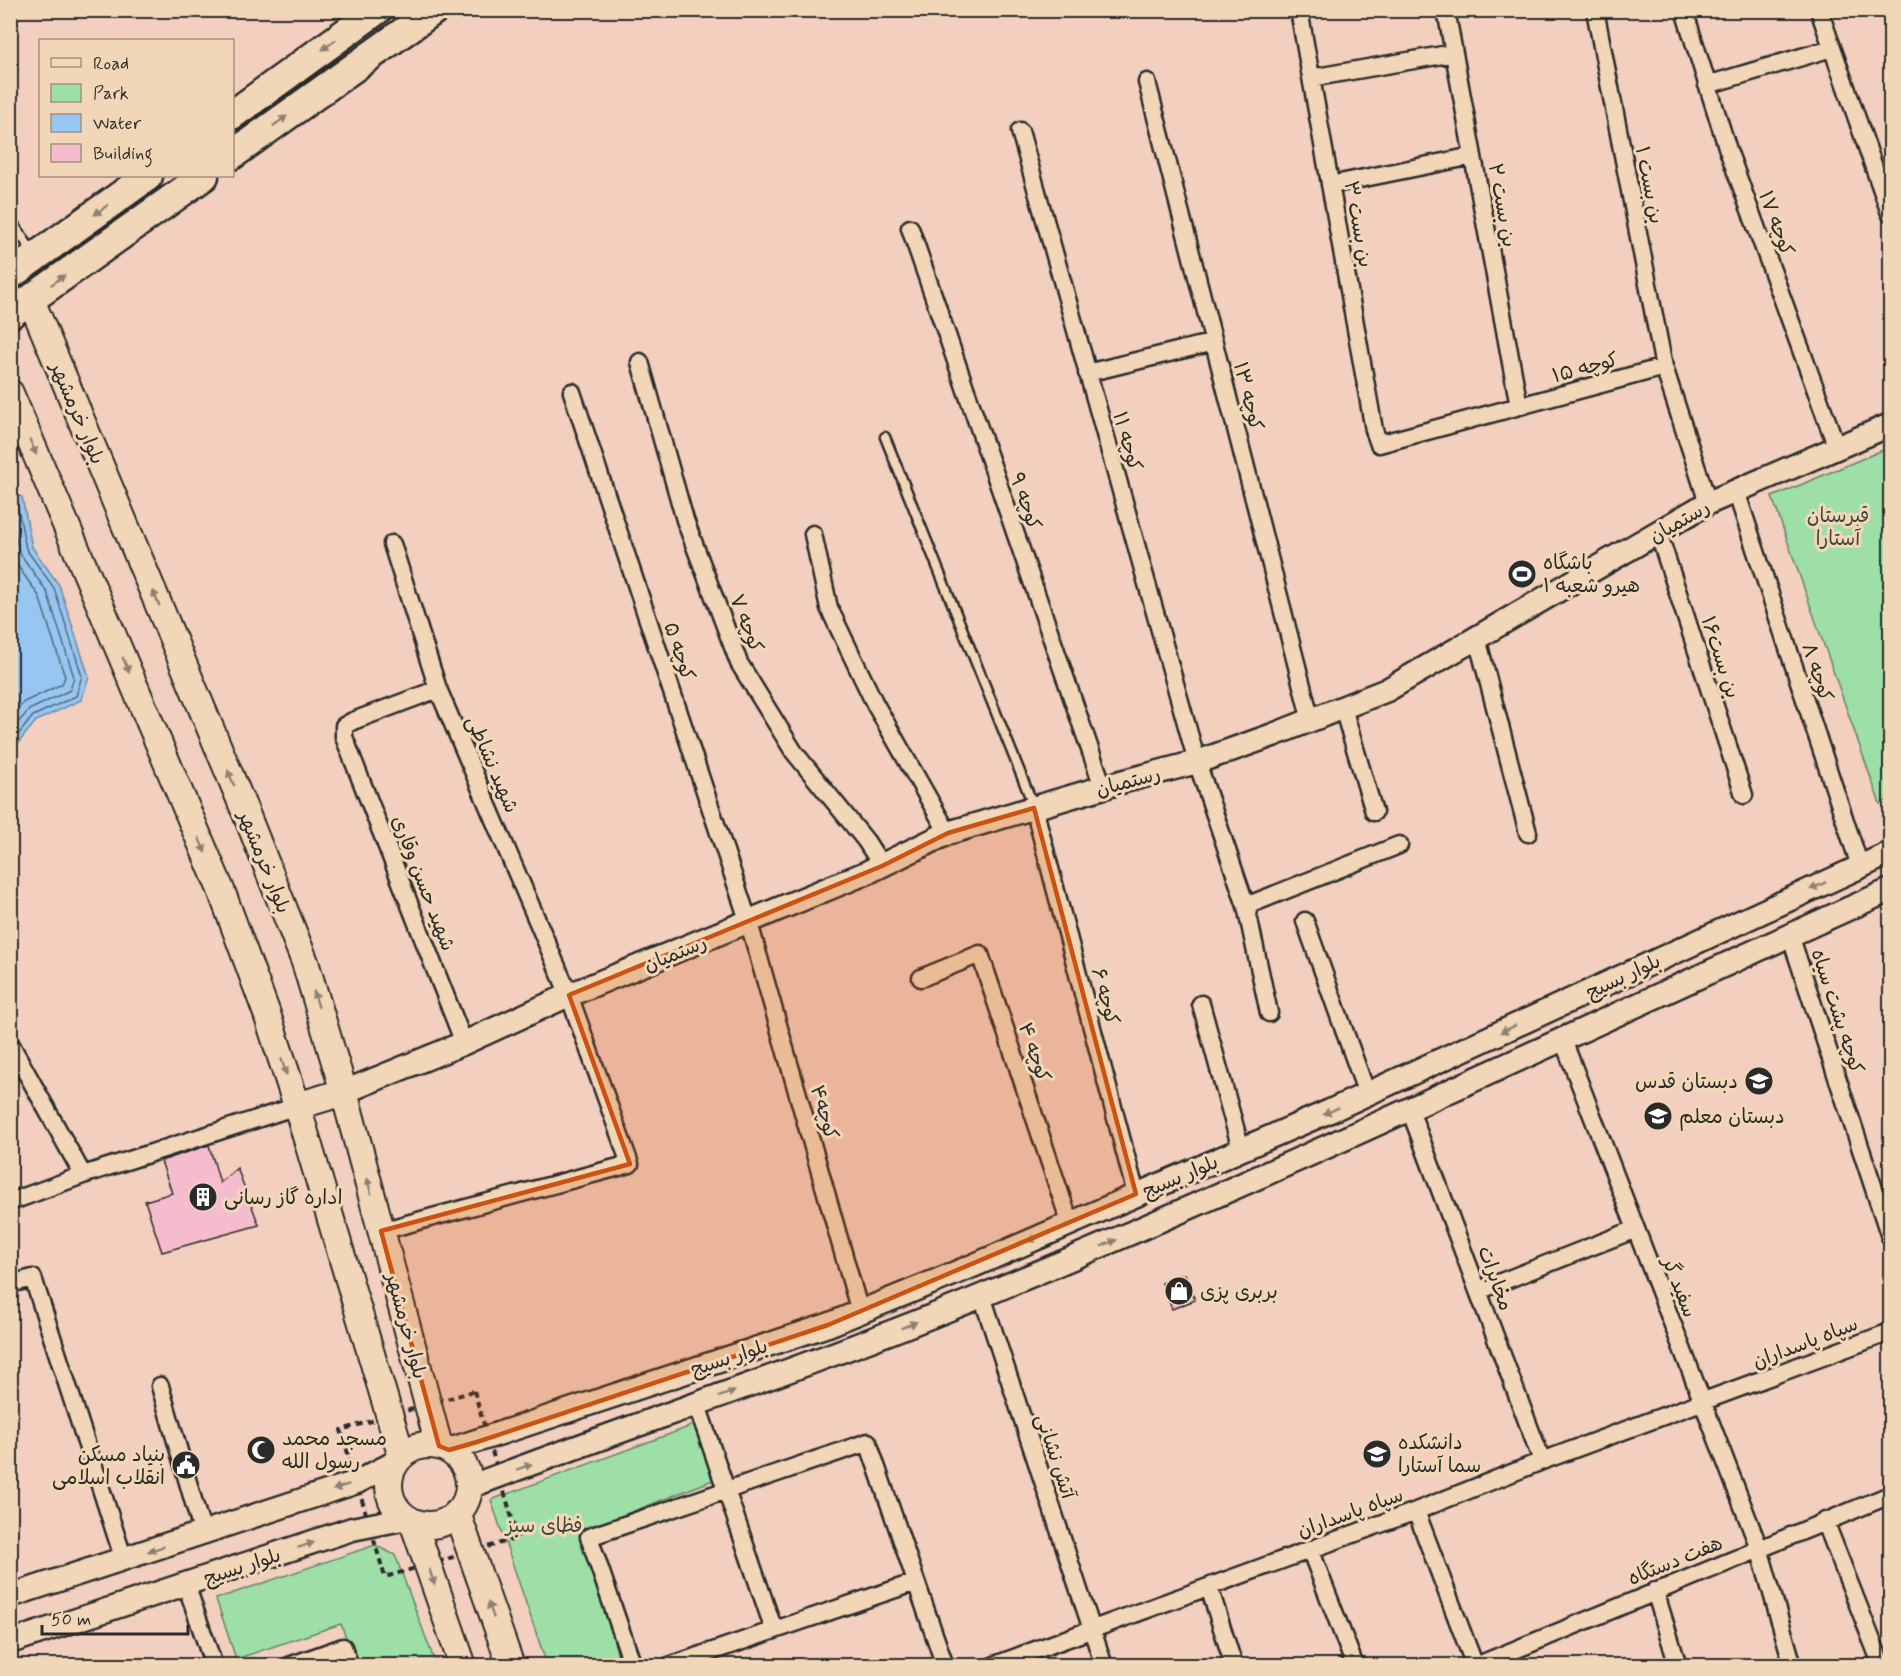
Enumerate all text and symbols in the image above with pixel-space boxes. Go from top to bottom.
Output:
legend [39,39,234,177]
one-way arrow [322,39,338,51]
text: Road [93,52,129,76]
text: Park [93,82,129,106]
text: Water [93,112,142,136]
one-way arrow [272,116,288,127]
text: Building [93,142,153,168]
street label: بن بست ۱ [1628,144,1669,226]
street label: بن بست ۲ [1481,161,1522,249]
street label: بن بست ۳ [1337,179,1378,270]
street label: کوچه ۱۷ [1751,187,1800,260]
one-way arrow [93,204,109,216]
one-way arrow [50,274,66,286]
street label: کوچه ۱۵ [1549,347,1621,390]
street label: بلوار خرمشهر [42,357,110,469]
street label: کوچه ۱۳ [1226,359,1269,433]
street label: کوچه ۱۱ [1105,409,1148,474]
one-way arrow [29,438,38,456]
street label: کوچه ۹ [1002,469,1047,534]
street label: رستمیان [1644,494,1715,550]
park label: قبرستان آستارا [1807,503,1869,553]
place label: باشگاه هیرو شعبه ۱ [1543,550,1640,600]
sports icon: باشگاه هیرو شعبه ۱ [1506,558,1538,590]
one-way arrow [151,588,161,606]
street label: کوچه ۷ [722,591,769,657]
street label: بن بست۱۶ [1694,613,1746,702]
street label: کوچه ۵ [656,619,701,684]
street label: کوچه ۸ [1794,640,1839,705]
one-way arrow [121,657,131,675]
street label: شهید نشاطی [459,712,524,817]
street label: رستمیان [1093,761,1164,804]
one-way arrow [226,768,236,786]
street label: بلوار خرمشهر [230,806,296,918]
street label: شهید حسن وقاری [384,812,461,955]
one-way arrow [197,836,207,854]
one-way arrow [1810,881,1827,890]
street label: رستمیان [640,930,711,979]
street label: کوچه پشت سیاه [1804,946,1869,1077]
street label: بلوار بسیج [1582,948,1666,1006]
street label: کوچه ۶ [1084,965,1125,1028]
one-way arrow [311,990,320,1008]
street label: کوچه ۴ [1011,1019,1056,1086]
one-way arrow [1498,1024,1516,1034]
one-way arrow [280,1058,290,1076]
school or university icon: دبستان قدس [1743,1065,1775,1097]
place label: دبستان قدس [1635,1069,1738,1096]
street label: کوچه۴ [803,1082,844,1143]
school or university icon: دبستان معلم [1642,1100,1674,1132]
place label: دبستان معلم [1679,1104,1785,1131]
one-way arrow [1321,1106,1339,1116]
street label: بلوار بسیج [1139,1149,1223,1205]
one-way arrow [364,1177,374,1195]
building icon: اداره گاز رسانی [187,1181,219,1213]
place label: اداره گاز رسانی [224,1185,342,1212]
one-way arrow [1028,1234,1045,1243]
one-way arrow [1100,1238,1118,1247]
street label: مخابرات [1470,1242,1519,1315]
street label: سفید گر [1654,1252,1702,1322]
street label: بلوار خرمشهر [378,1269,433,1382]
shop icon: بربری پزی [1163,1275,1195,1307]
place label: بربری پزی [1200,1279,1278,1306]
street label: سپاه پاسداران [1749,1311,1862,1376]
one-way arrow [900,1320,918,1329]
street label: بلوار بسیج [687,1333,772,1384]
one-way arrow [718,1389,736,1398]
street label: آتش نشانی [1028,1411,1081,1503]
place label: مسجد محمد رسول الله [282,1426,387,1476]
place label: دانشکده سما آستارا [1398,1430,1481,1480]
mosque icon: مسجد محمد رسول الله [245,1434,277,1466]
school or university icon: دانشکده سما آستارا [1361,1438,1393,1470]
place label: بنیاد مسکن انقلاب اسلامی [52,1442,165,1492]
public building icon: بنیاد مسکن انقلاب اسلامی [170,1449,202,1481]
one-way arrow [515,1462,533,1472]
street label: سپاه پاسداران [1294,1482,1407,1545]
one-way arrow [332,1483,350,1493]
park label: فظای سبز [503,1513,583,1540]
street label: هفت دستگاه [1624,1530,1727,1593]
one-way arrow [297,1539,315,1549]
street label: بلوار بسیج [200,1542,285,1593]
one-way arrow [147,1545,165,1554]
one-way arrow [427,1568,437,1586]
scale bar [42,1598,188,1636]
one-way arrow [486,1601,496,1619]
text: 50 m [51,1608,91,1632]

